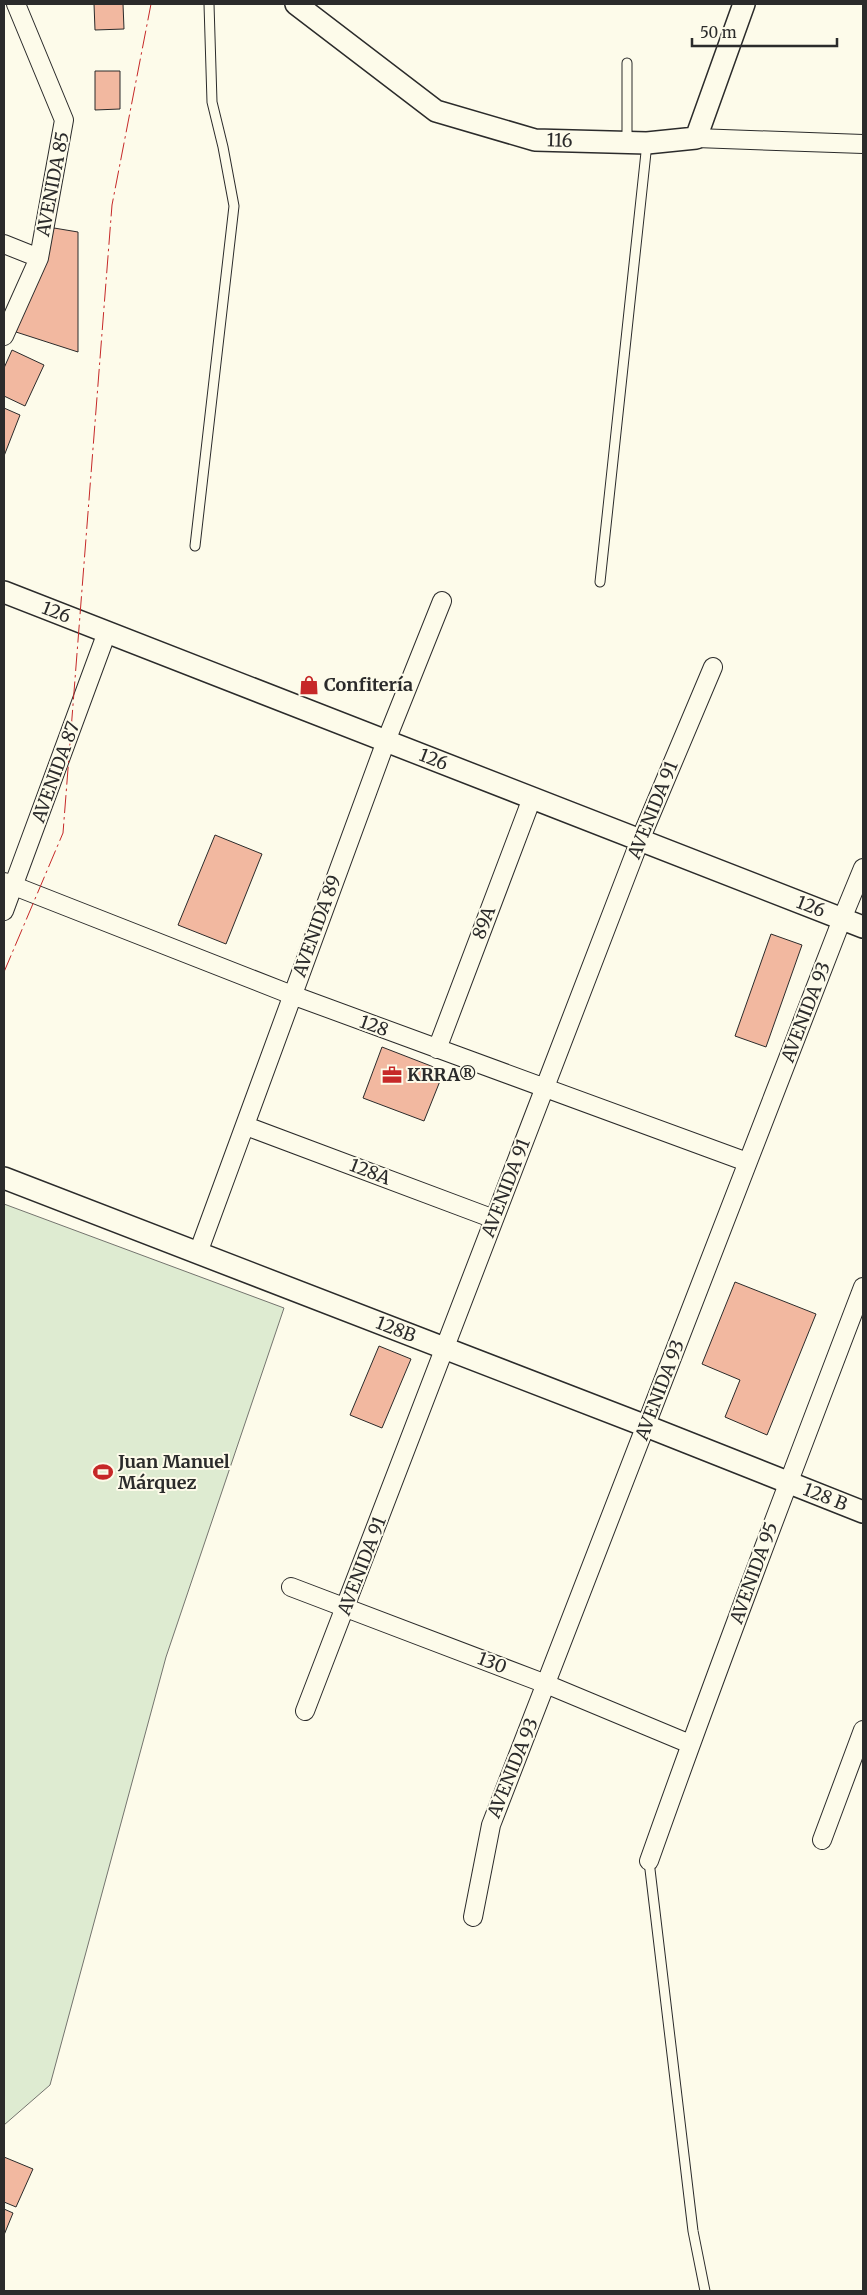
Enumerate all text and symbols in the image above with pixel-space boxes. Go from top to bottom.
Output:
scale bar [692,15,837,47]
text: 50 m [700,23,737,42]
street label: 116 [546,128,573,152]
street label: AVENIDA 85 [31,130,74,239]
street label: 126 [39,596,74,628]
place label: Confitería [324,673,413,696]
shop icon: Confitería [298,674,320,696]
street label: AVENIDA 87 [26,718,84,826]
street label: 126 [416,743,452,775]
street label: AVENIDA 91 [622,757,683,863]
street label: AVENIDA 89 [287,872,346,981]
street label: 126 [793,890,829,922]
street label: 89A [467,903,500,942]
street label: AVENIDA 93 [775,958,835,1066]
street label: 128 [357,1010,392,1041]
place label: KRRA® [407,1063,477,1086]
office icon: KRRA® [381,1064,403,1086]
street label: AVENIDA 91 [476,1135,535,1241]
street label: 128A [347,1153,394,1190]
street label: 128B [373,1311,419,1347]
street label: AVENIDA 93 [629,1336,689,1444]
place label: Juan Manuel Márquez [117,1450,230,1494]
sports icon: Juan Manuel Márquez [92,1461,114,1483]
street label: 128 B [800,1477,851,1516]
street label: AVENIDA 91 [332,1513,391,1619]
street label: AVENIDA 95 [724,1519,783,1628]
street label: 130 [474,1647,510,1679]
street label: AVENIDA 93 [482,1714,543,1822]

